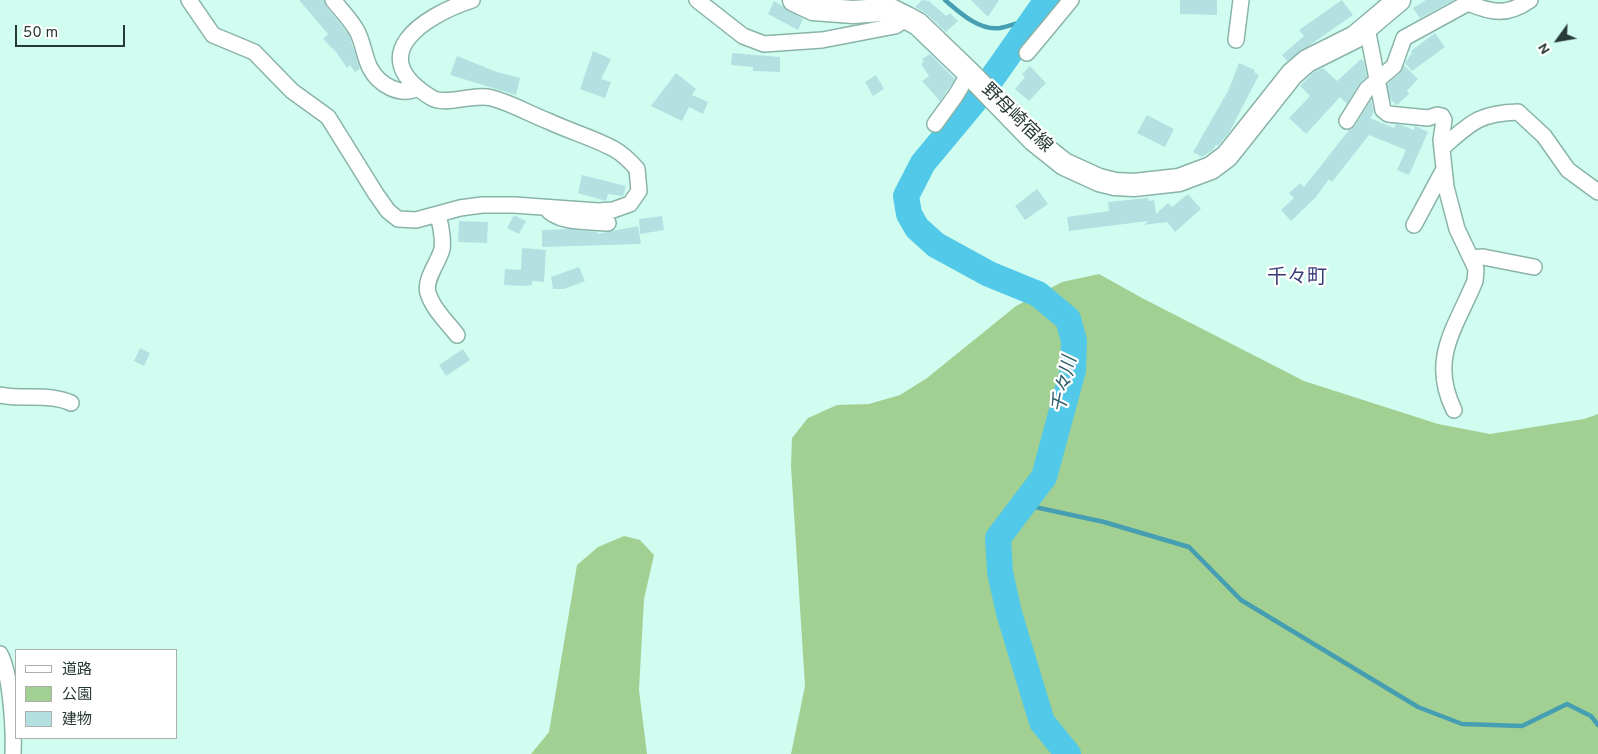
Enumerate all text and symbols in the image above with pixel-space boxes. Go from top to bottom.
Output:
scale bar [18,15,128,47]
north arrow [1533,15,1583,65]
text: 50 m [23,24,58,43]
text: N [1535,39,1555,57]
street label: 野母崎宿線 [976,80,1056,158]
district label: 千々町 [1267,267,1327,291]
water label: 千々川 [1049,355,1083,415]
legend [15,649,178,739]
text: 道路 [62,661,92,680]
text: 公園 [62,686,92,705]
text: 建物 [62,711,92,730]

